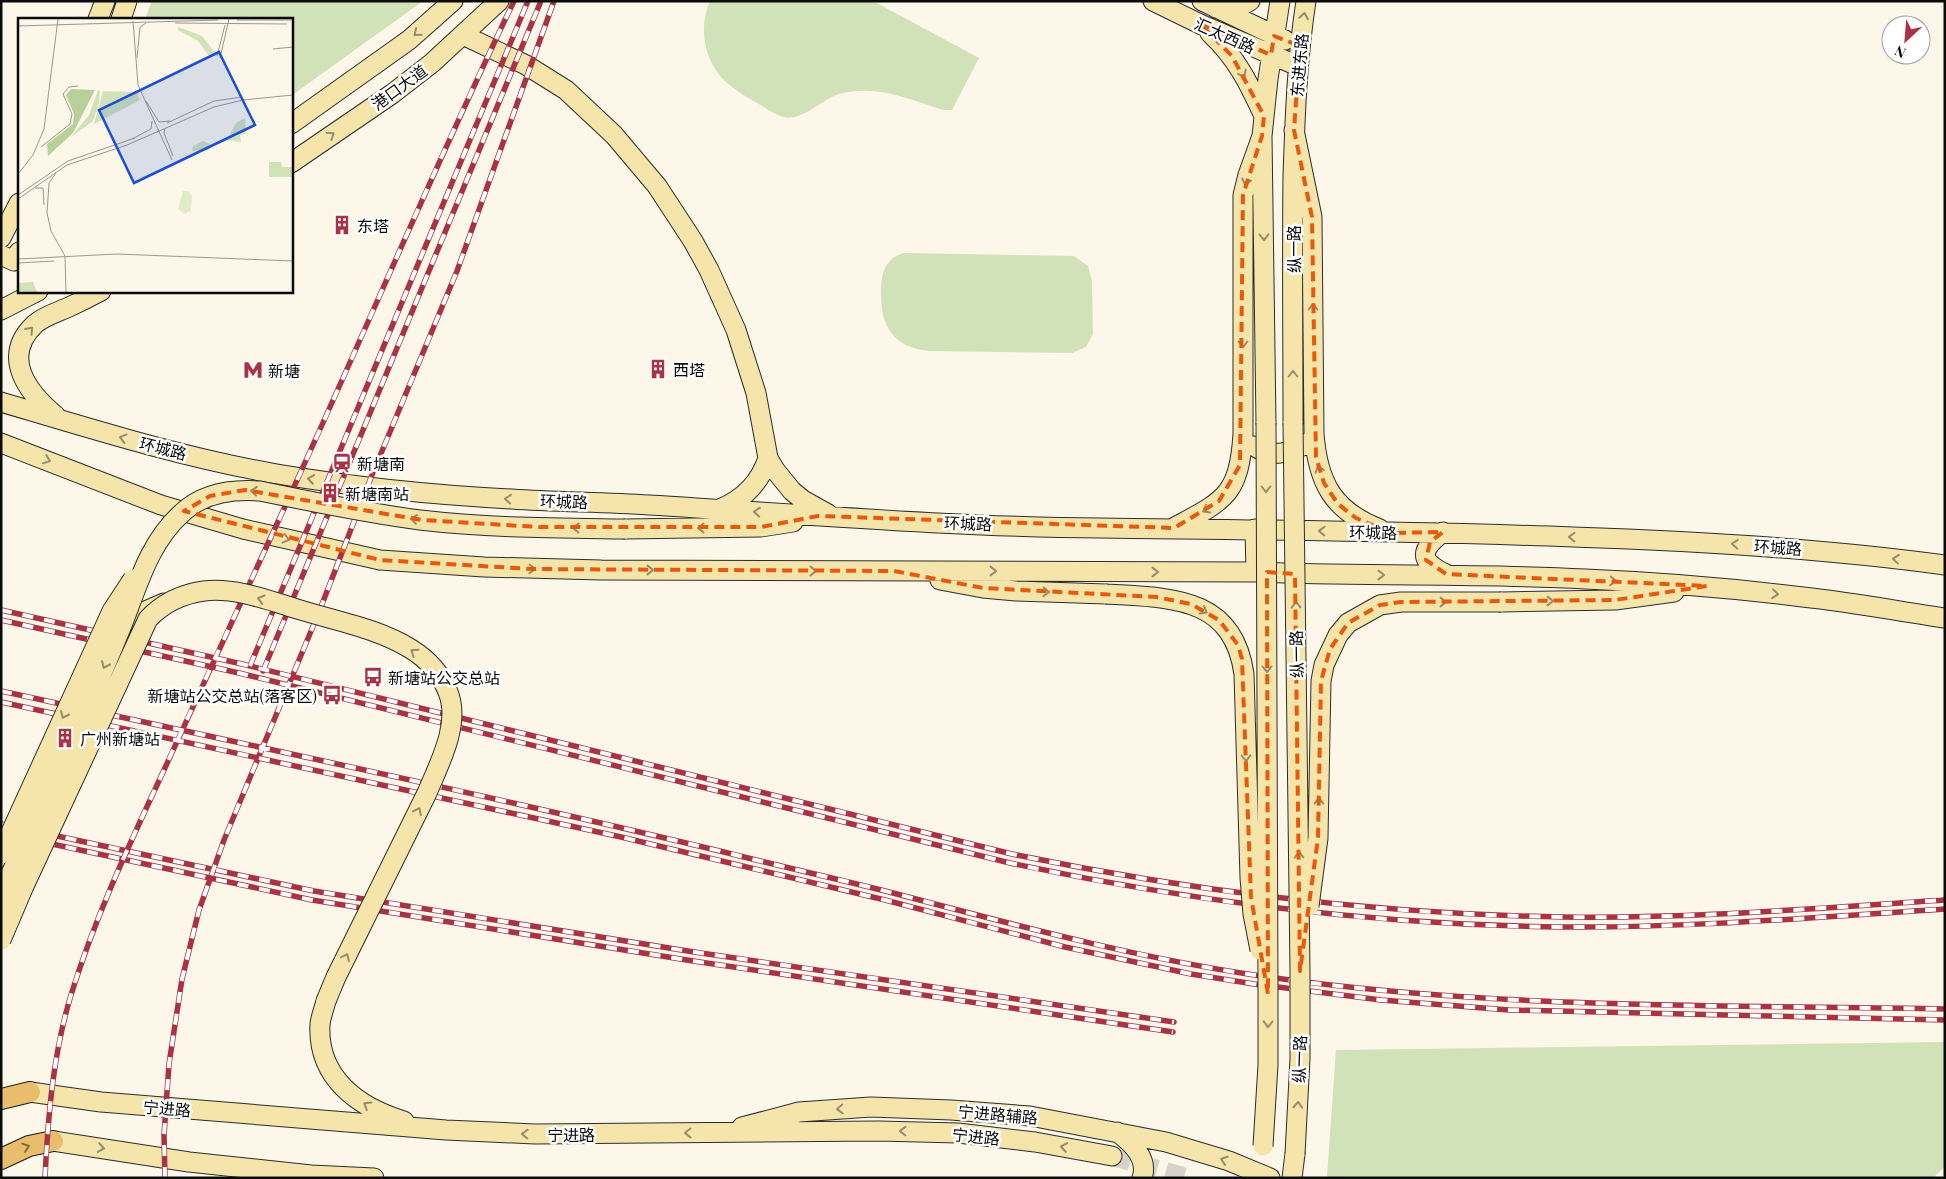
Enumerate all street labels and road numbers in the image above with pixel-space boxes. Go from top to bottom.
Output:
street label: 汇太西路 [1191,12,1259,58]
street label: 东进东路 [1286,32,1312,98]
street label: 港口大道 [367,60,431,114]
street label: 纵一路 [1283,225,1304,273]
street label: 环城路 [137,432,189,464]
street label: 环城路 [540,490,588,512]
street label: 环城路 [944,512,992,534]
street label: 环城路 [1349,521,1397,543]
street label: 环城路 [1753,535,1803,559]
street label: 纵一路 [1285,630,1307,678]
street label: 纵一路 [1288,1035,1310,1083]
street label: 宁进路 [142,1095,192,1121]
street label: 宁进路辅路 [957,1100,1039,1128]
street label: 宁进路 [951,1123,1001,1149]
street label: 宁进路 [547,1124,595,1145]

